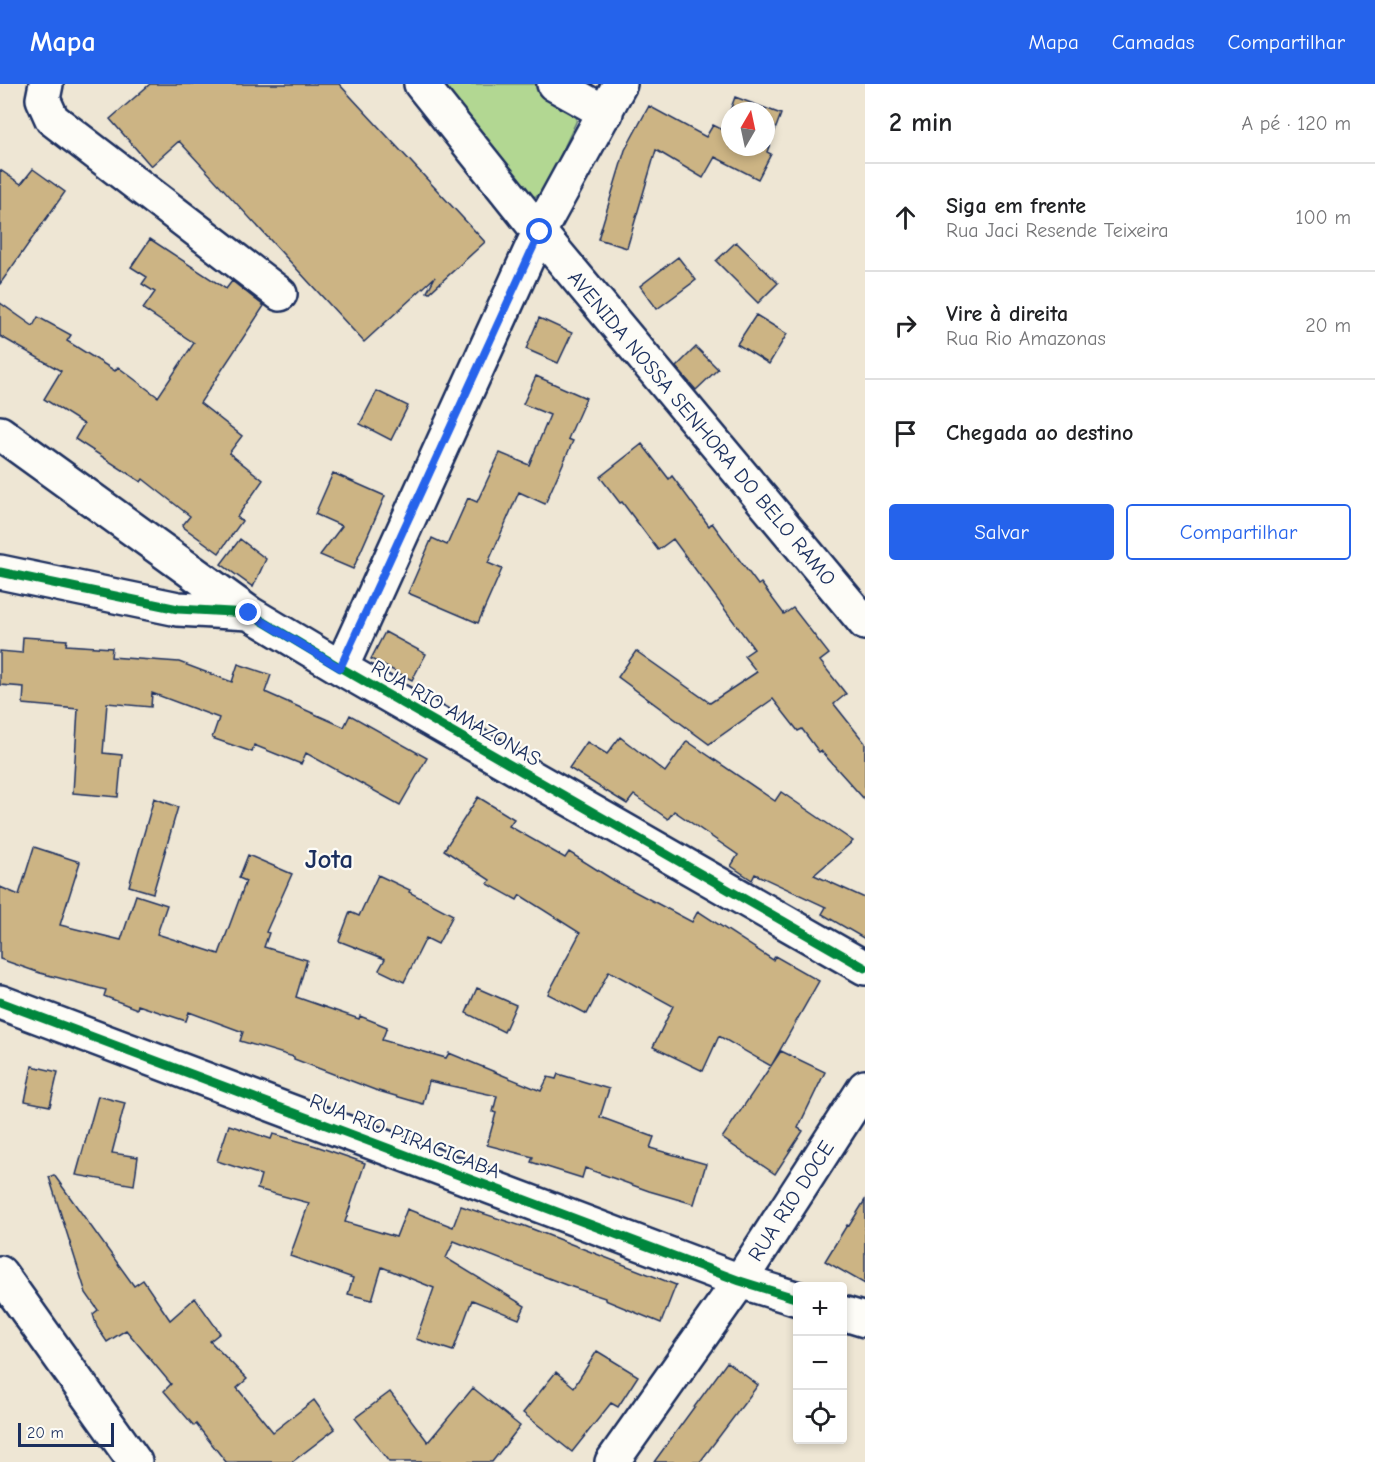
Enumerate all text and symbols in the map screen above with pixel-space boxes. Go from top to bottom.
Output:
text: Mapa [30,26,96,58]
text: Mapa [1028,30,1079,54]
text: Camadas [1112,30,1195,54]
text: Compartilhar [1228,30,1345,54]
north arrow [721,102,775,156]
text: 2 min [889,108,952,138]
text: A pé · 120 m [1241,112,1351,135]
text: Siga em frente [946,193,1086,219]
icon: ahead [889,201,922,234]
text: 100 m [1296,206,1351,229]
route start [526,218,552,244]
text: Rua Jaci Resende Teixeira [946,219,1169,242]
street label: AVENIDA NOSSA SENHORA DO BELO RAMO [563,266,841,590]
text: Vire à direita [946,301,1068,327]
icon: right [889,309,922,342]
text: 20 m [1305,314,1351,337]
text: Rua Rio Amazonas [946,327,1106,350]
icon: arrive [889,417,922,450]
text: Chegada ao destino [946,420,1133,446]
button: Salvar [889,504,1114,560]
button: Compartilhar [1126,504,1351,560]
route end [235,599,261,625]
street label: RUA RIO AMAZONAS [367,655,545,771]
district label: Jota [305,844,353,875]
street label: RUA RIO PIRACICABA [306,1089,504,1183]
street label: RUA RIO DOCE [743,1136,839,1266]
map controls [793,1282,847,1444]
button: + [793,1282,847,1336]
button: − [793,1336,847,1390]
button: locate [793,1390,847,1444]
scale bar [18,1420,114,1448]
text: 20 m [27,1424,64,1442]

